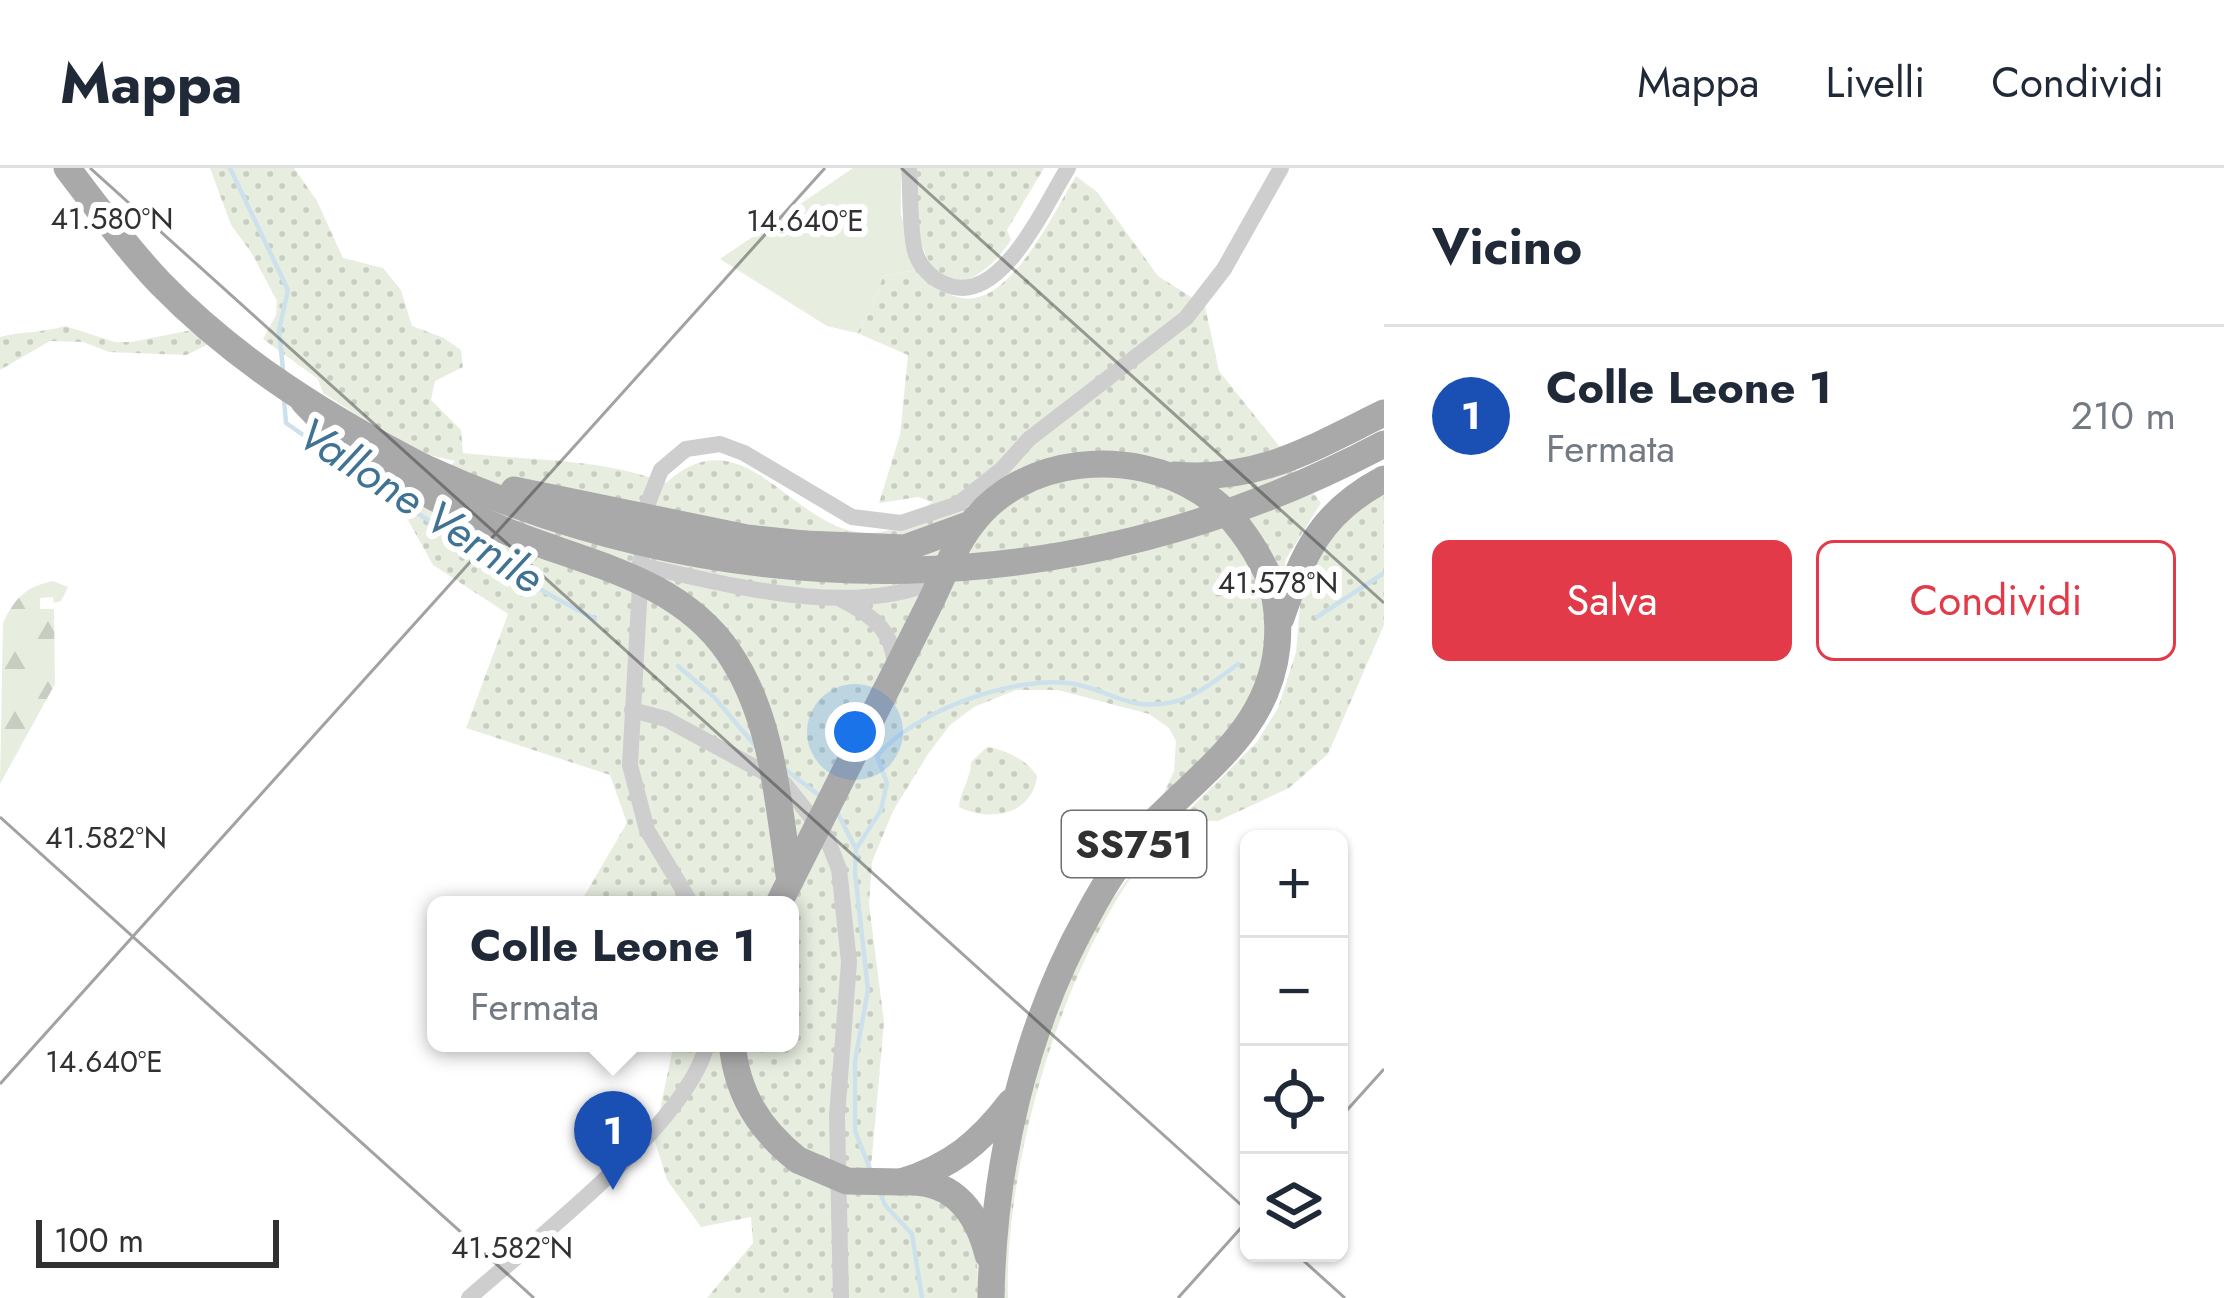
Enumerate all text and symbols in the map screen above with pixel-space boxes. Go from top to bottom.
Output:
text: Mappa [60,42,243,124]
text: Mappa [1637,52,1760,113]
text: Livelli [1826,52,1925,113]
text: Condividi [1991,52,2164,113]
text: 41.580°N [51,197,173,240]
text: 14.640°E [746,199,864,242]
text: Vicino [1432,209,1582,283]
text: Colle Leone 1 [1546,355,1832,420]
text: 1 [1461,387,1481,444]
text: 210 m [2071,387,2176,444]
water label: Vallone Vernile [285,401,557,610]
text: Fermata [1546,420,1675,477]
button: Salva [1432,540,1792,661]
button: Condividi [1816,540,2176,661]
text: 41.578°N [1218,561,1338,604]
your location [825,702,885,762]
road number: SS751 [1062,811,1206,877]
text: 41.582°N [45,816,167,859]
map controls [1240,830,1348,1262]
button: + [1240,830,1348,938]
popup [427,896,799,1052]
text: Colle Leone 1 [470,913,756,978]
button: − [1240,938,1348,1046]
text: Fermata [470,978,599,1035]
text: 14.640°E [45,1040,163,1083]
button: locate [1240,1046,1348,1154]
pin: 1 [574,1091,652,1190]
button: layers [1240,1154,1348,1262]
scale bar [36,1214,279,1267]
text: 100 m [54,1217,144,1264]
text: 41.582°N [451,1226,573,1269]

